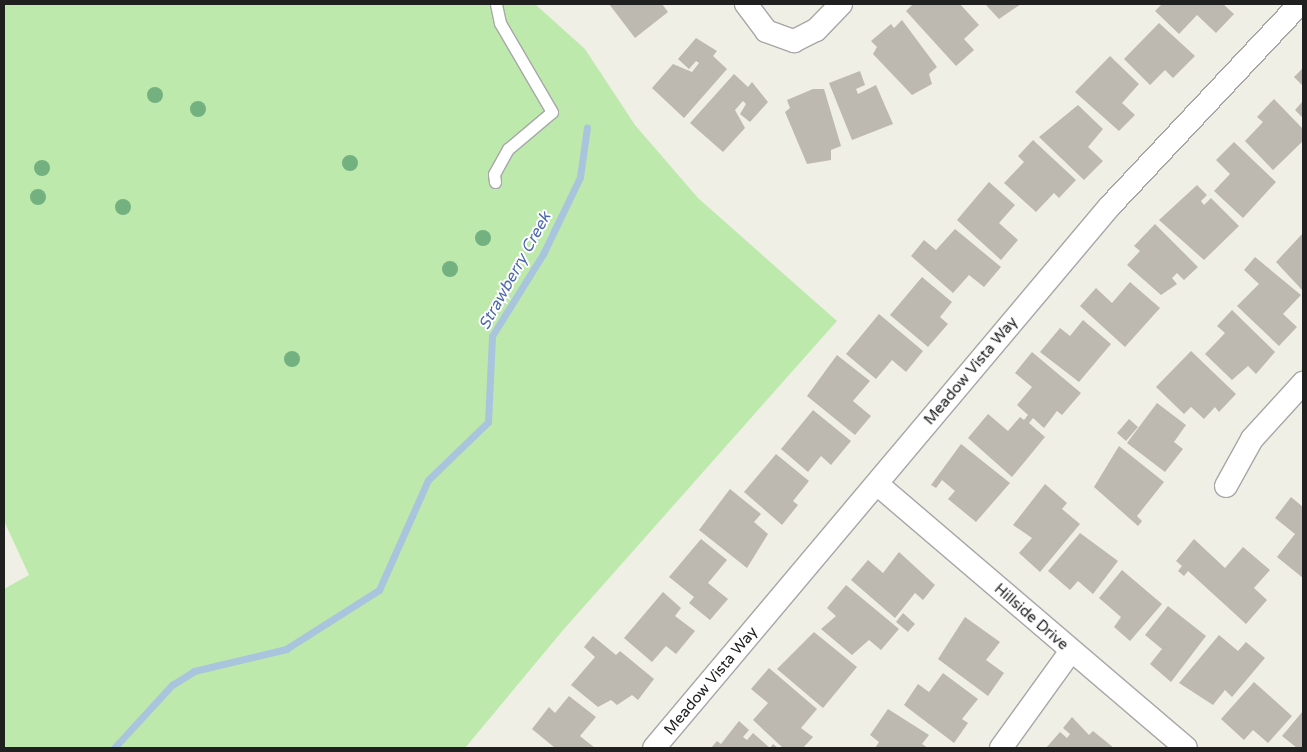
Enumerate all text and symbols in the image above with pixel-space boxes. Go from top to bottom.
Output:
water label: Strawberry Creek [475,209,555,333]
street label: Meadow Vista Way [921,313,1021,429]
street label: Hillside Drive [990,580,1072,654]
street label: Meadow Vista Way [661,623,761,739]

